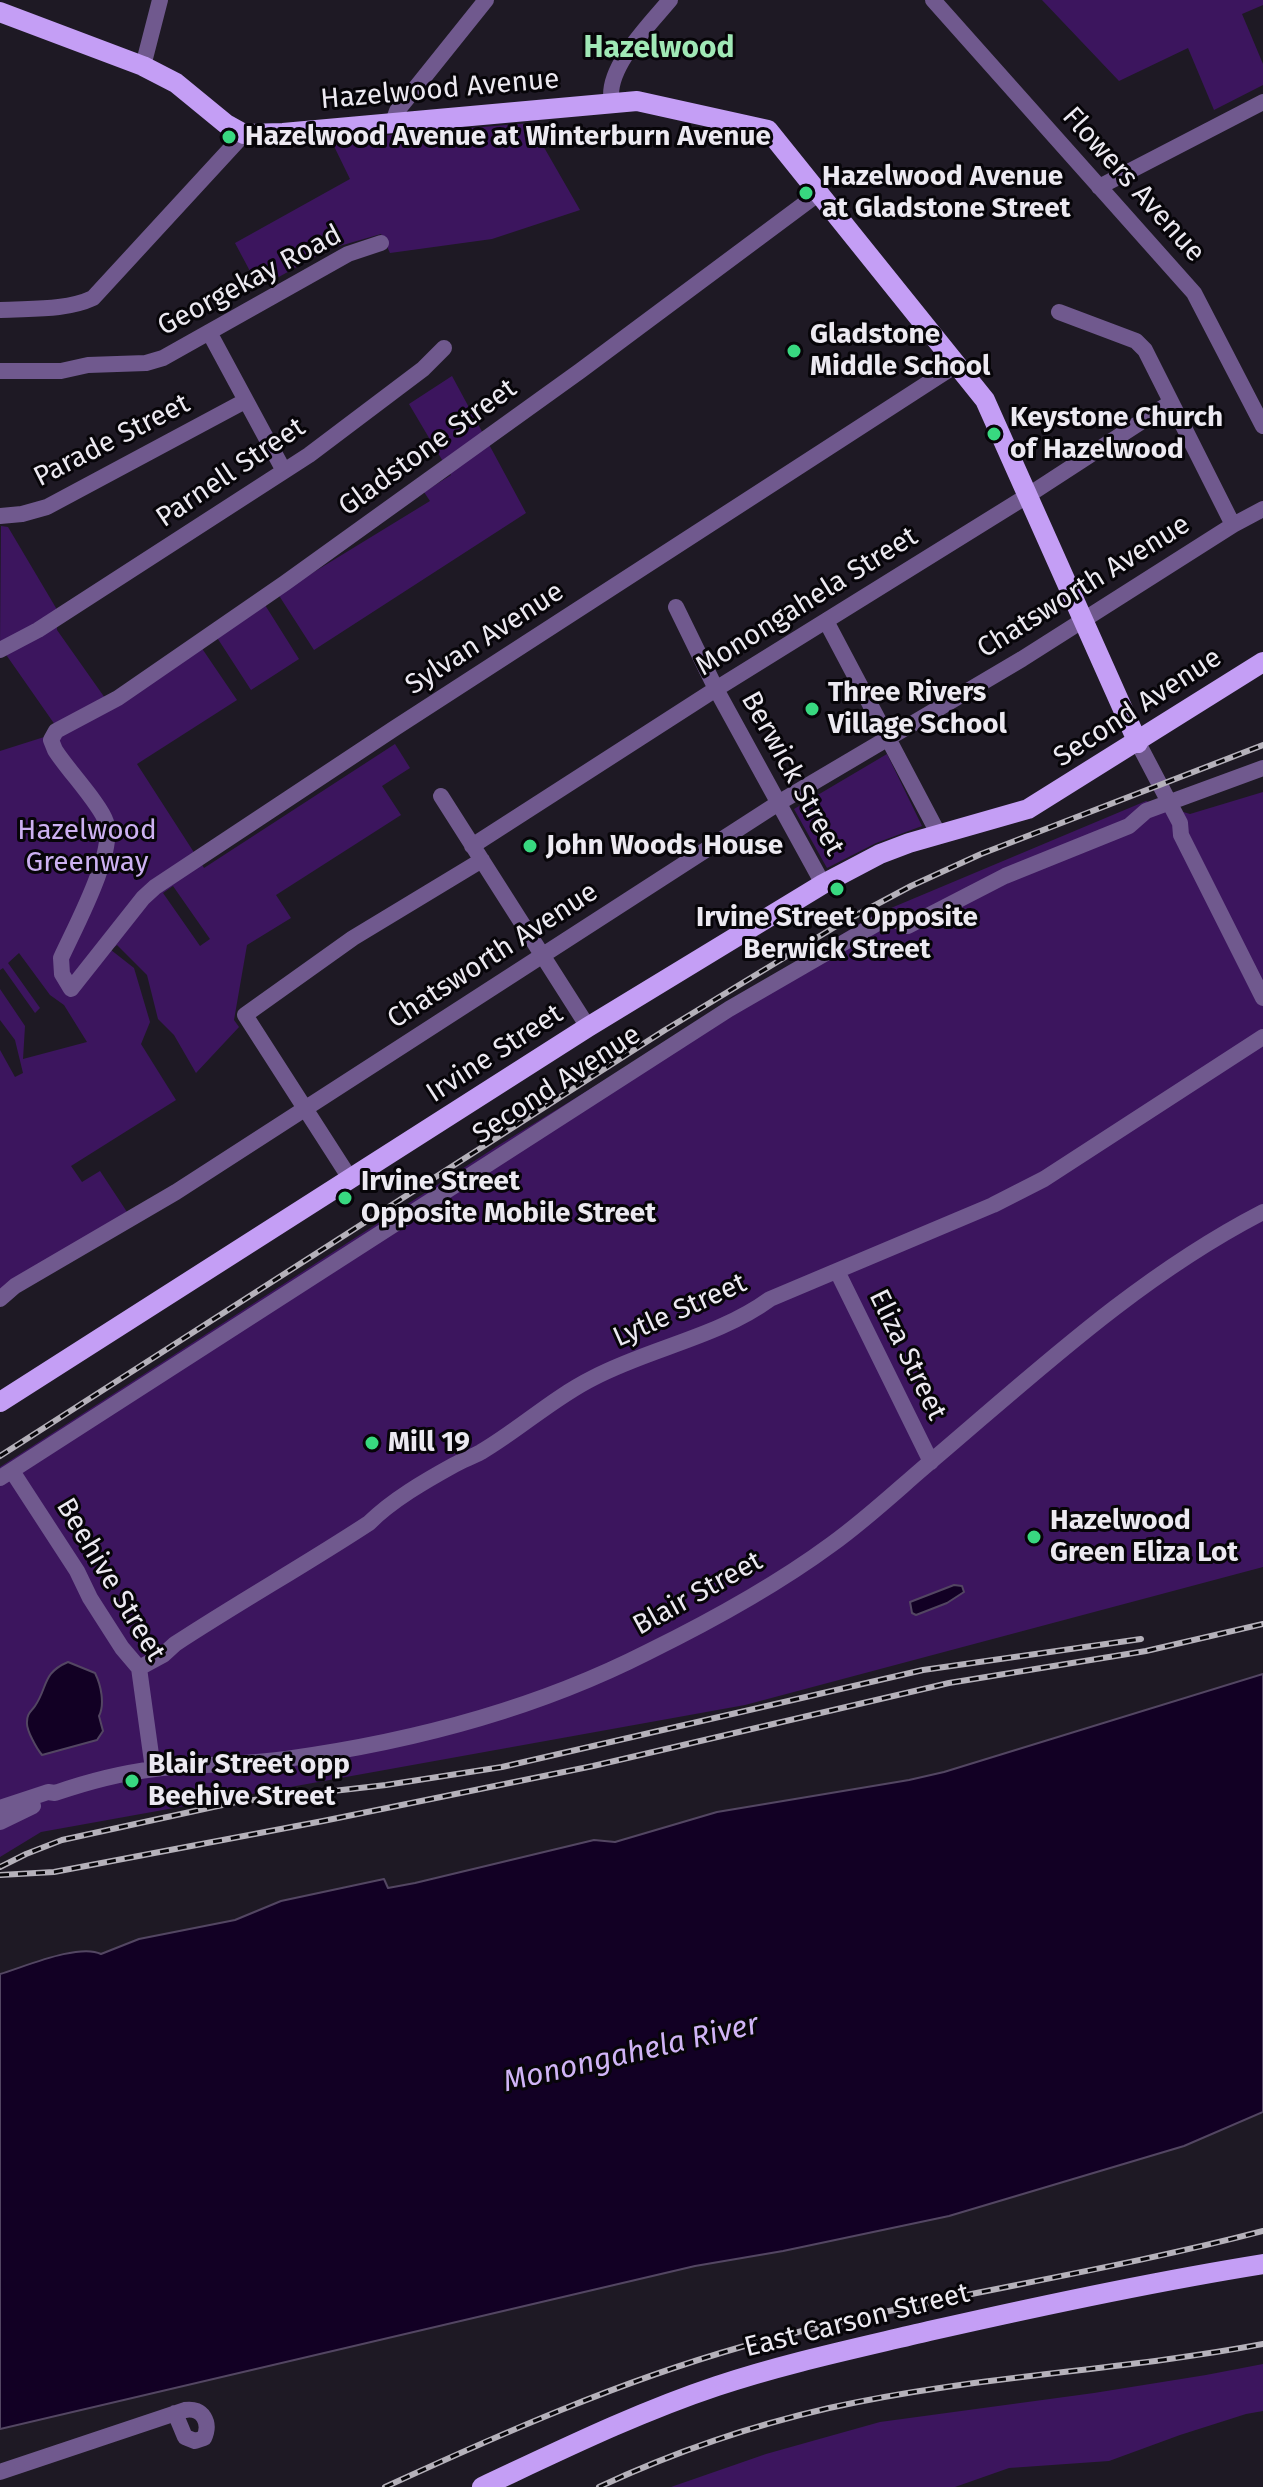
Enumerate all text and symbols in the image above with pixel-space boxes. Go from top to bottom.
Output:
district label: Hazelwood [584,31,734,67]
street label: Hazelwood Avenue [319,63,561,117]
street label: Flowers Avenue [1055,101,1211,269]
place label: Hazelwood Avenue at Winterburn Avenue [245,120,771,154]
marker: Hazelwood Avenue at Winterburn Avenue [220,128,238,146]
place label: Hazelwood Avenue at Gladstone Street [822,160,1071,226]
marker: Hazelwood Avenue at Gladstone Street [797,184,815,202]
street label: Georgekay Road [152,218,348,344]
place label: Gladstone Middle School [810,318,990,384]
marker: Gladstone Middle School [785,342,803,360]
street label: Gladstone Street [332,372,524,524]
street label: Parade Street [28,387,196,495]
place label: Keystone Church of Hazelwood [1010,401,1223,467]
street label: Parnell Street [150,411,312,535]
marker: Keystone Church of Hazelwood [985,425,1003,443]
street label: Chatsworth Avenue [972,508,1196,666]
street label: Monongahela Street [690,520,924,684]
street label: Sylvan Avenue [400,575,570,703]
street label: Second Avenue [1048,641,1228,775]
place label: Three Rivers Village School [828,676,1007,742]
street label: Berwick Street [733,686,851,862]
marker: Three Rivers Village School [803,700,821,718]
park label: Hazelwood Greenway [17,814,157,880]
place label: John Woods House [546,829,783,863]
marker: John Woods House [521,837,539,855]
street label: Chatsworth Avenue [381,875,605,1037]
marker: Irvine Street Opposite Berwick Street [828,880,846,898]
place label: Irvine Street Opposite Berwick Street [696,901,978,967]
street label: Irvine Street [421,997,569,1111]
street label: Second Avenue [467,1018,647,1152]
place label: Irvine Street Opposite Mobile Street [361,1165,656,1231]
marker: Irvine Street Opposite Mobile Street [336,1189,354,1207]
street label: Lytle Street [608,1267,752,1355]
street label: Eliza Street [861,1284,953,1426]
place label: Mill 19 [388,1426,470,1460]
marker: Mill 19 [363,1434,381,1452]
street label: Beehive Street [48,1492,172,1668]
place label: Hazelwood Green Eliza Lot [1050,1504,1238,1570]
marker: Hazelwood Green Eliza Lot [1025,1528,1043,1546]
street label: Blair Street [628,1545,768,1643]
place label: Blair Street opp Beehive Street [148,1748,350,1814]
marker: Blair Street opp Beehive Street [123,1772,141,1790]
water label: Monongahela River [500,2007,762,2101]
street label: East Carson Street [741,2277,973,2365]

